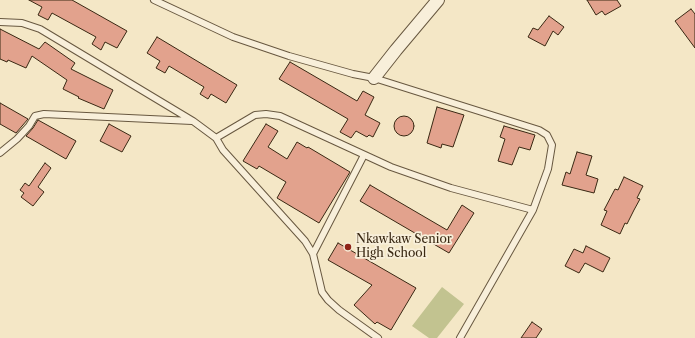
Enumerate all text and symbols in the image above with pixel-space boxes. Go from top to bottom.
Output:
place label: Nkawkaw Senior High School [356,233,452,261]
marker: Nkawkaw Senior High School [343,242,353,252]

